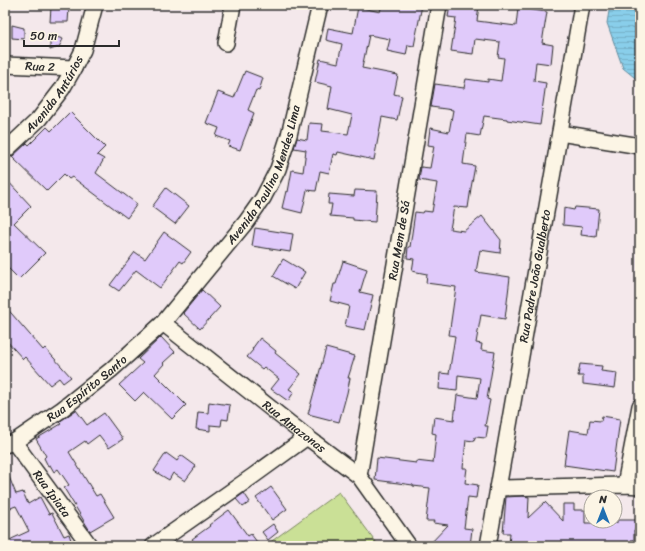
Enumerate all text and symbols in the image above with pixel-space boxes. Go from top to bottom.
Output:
scale bar [24,22,119,48]
text: 50 m [30,25,57,47]
street label: Avenida Antúrios [19,51,90,139]
street label: Rua 2 [25,55,55,78]
street label: Avenida Paulino Mendes Lima [220,102,307,250]
street label: Rua Mem de Sá [381,199,417,282]
street label: Rua Padre João Gualberto [512,208,557,345]
street label: Rua Espírito Santo [42,349,132,428]
street label: Rua Amazonas [257,394,331,459]
street label: Rua Ipiata [27,465,77,523]
north arrow [583,489,623,529]
text: N [598,490,607,509]

